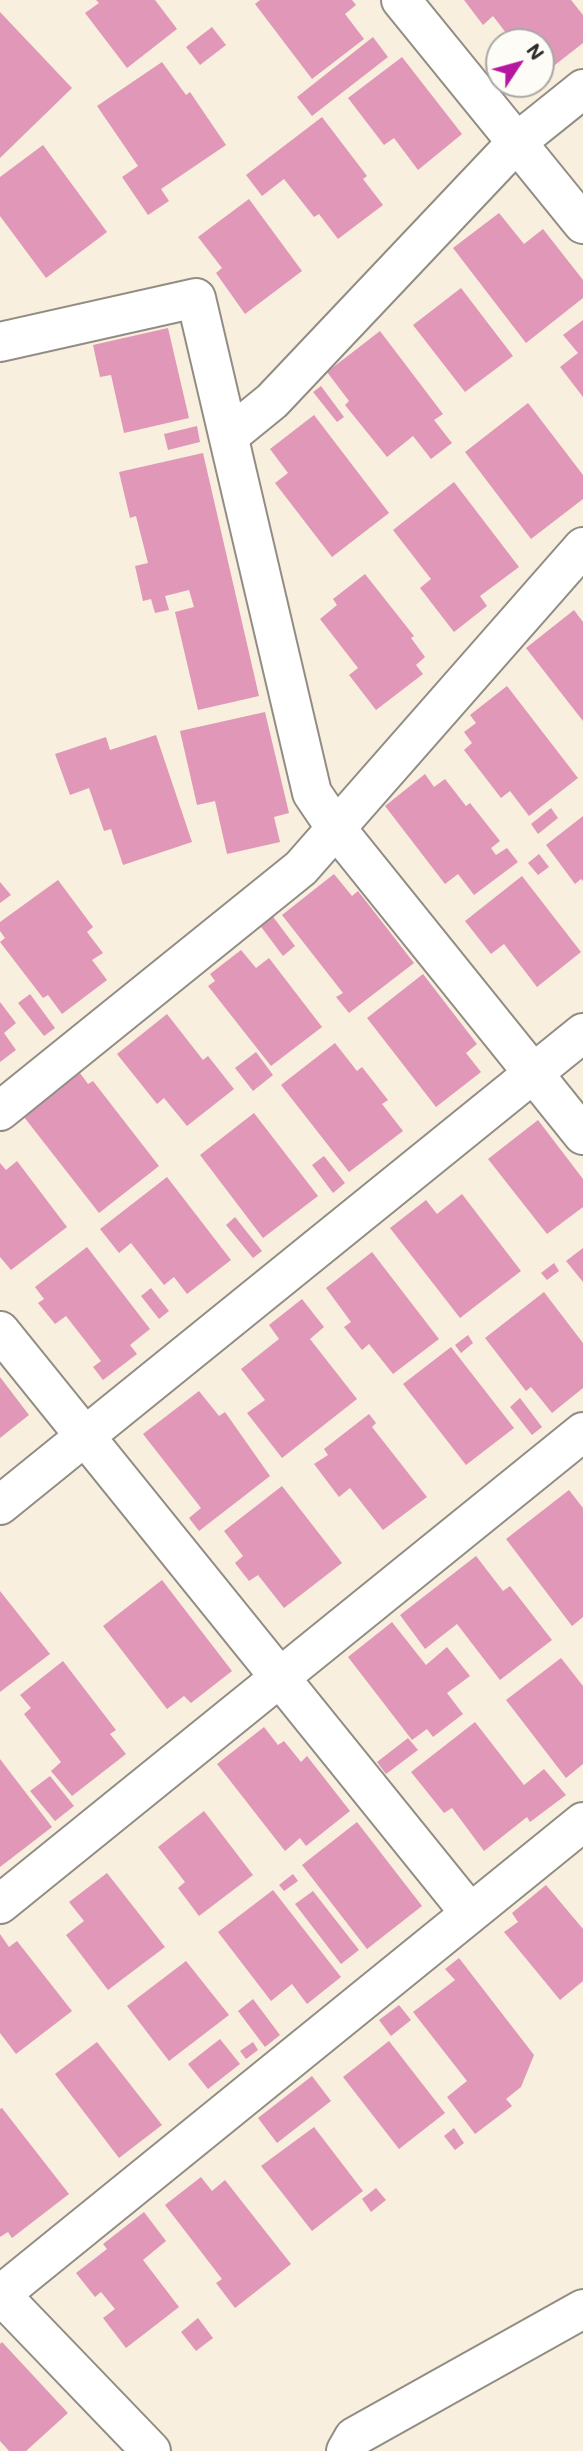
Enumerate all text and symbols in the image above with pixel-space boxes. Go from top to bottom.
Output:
north arrow [485,28,555,98]
text: N [521,38,550,65]

